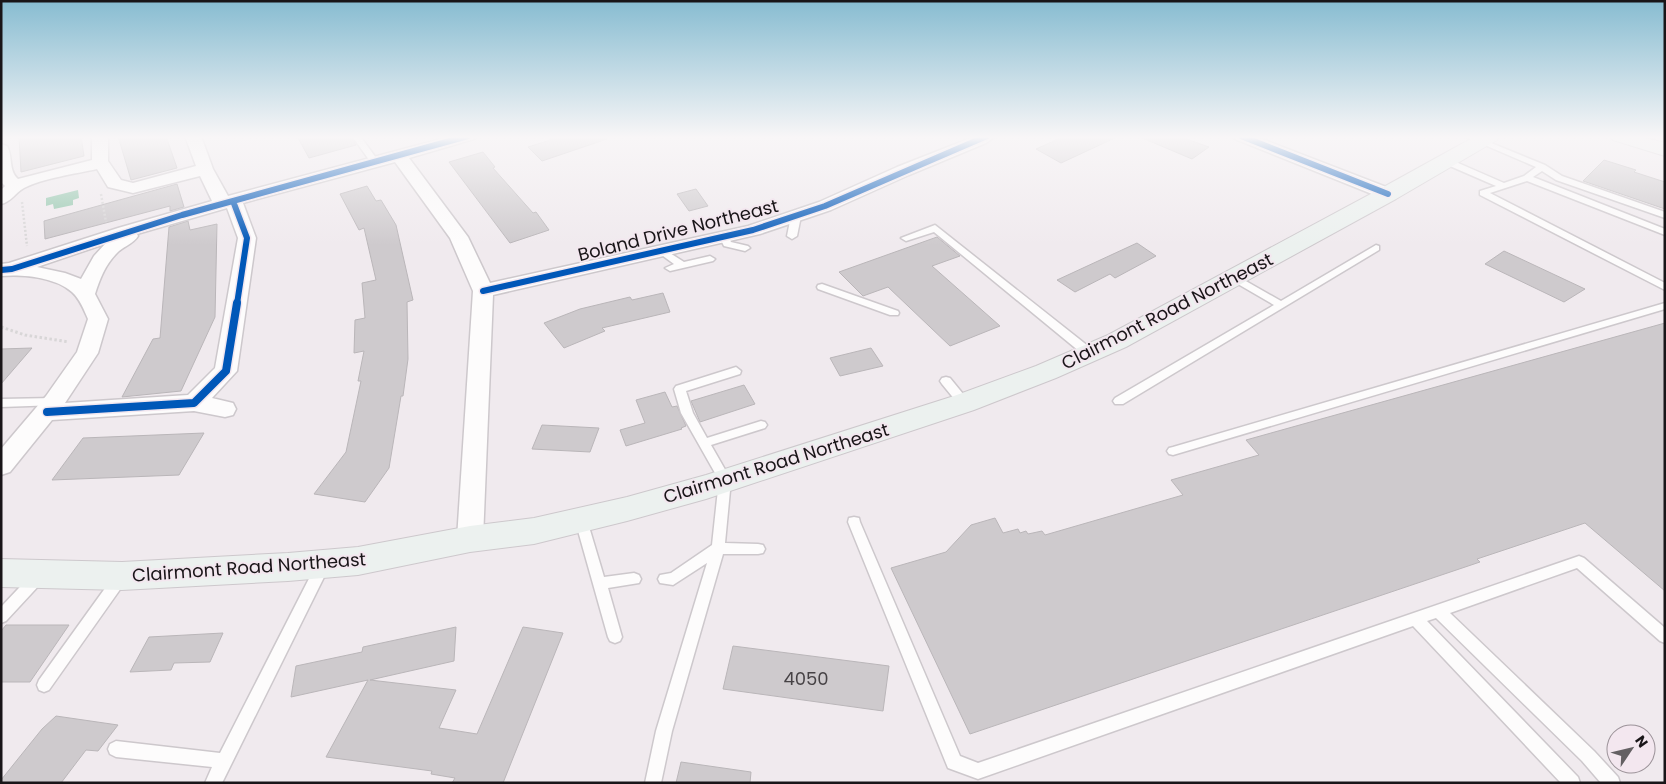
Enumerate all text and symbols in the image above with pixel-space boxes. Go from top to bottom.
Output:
street label: Boland Drive Northeast [575,193,781,267]
street label: Clairmont Road Northeast [1057,247,1277,375]
street label: Clairmont Road Northeast [660,417,892,509]
street label: Clairmont Road Northeast [131,546,367,588]
house number: 4050 [783,666,829,691]
north arrow [1606,724,1656,774]
text: N [1630,731,1653,752]

